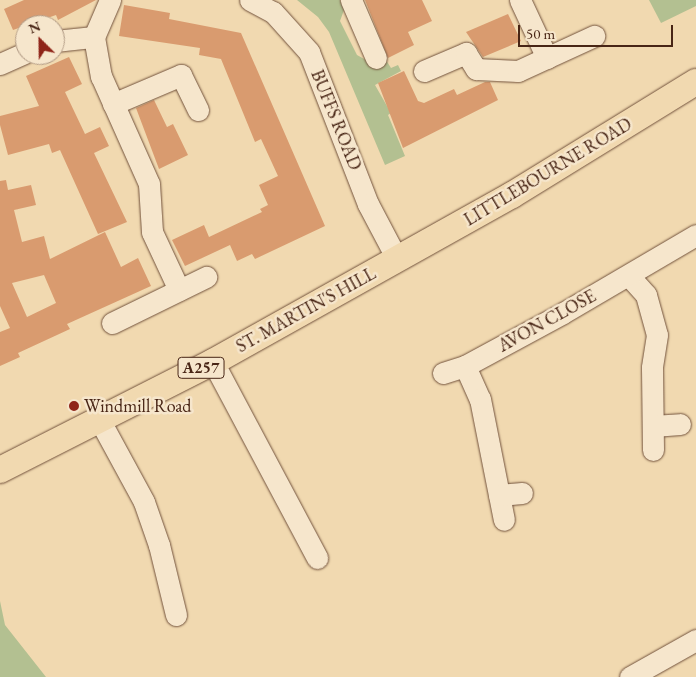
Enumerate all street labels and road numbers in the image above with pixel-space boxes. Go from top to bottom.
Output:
street label: BUFFS ROAD [306,67,366,173]
street label: LITTLEBOURNE ROAD [460,113,636,231]
street label: ST. MARTIN'S HILL [232,263,380,357]
street label: AVON CLOSE [494,285,600,357]
road number: A257 [177,354,225,382]

